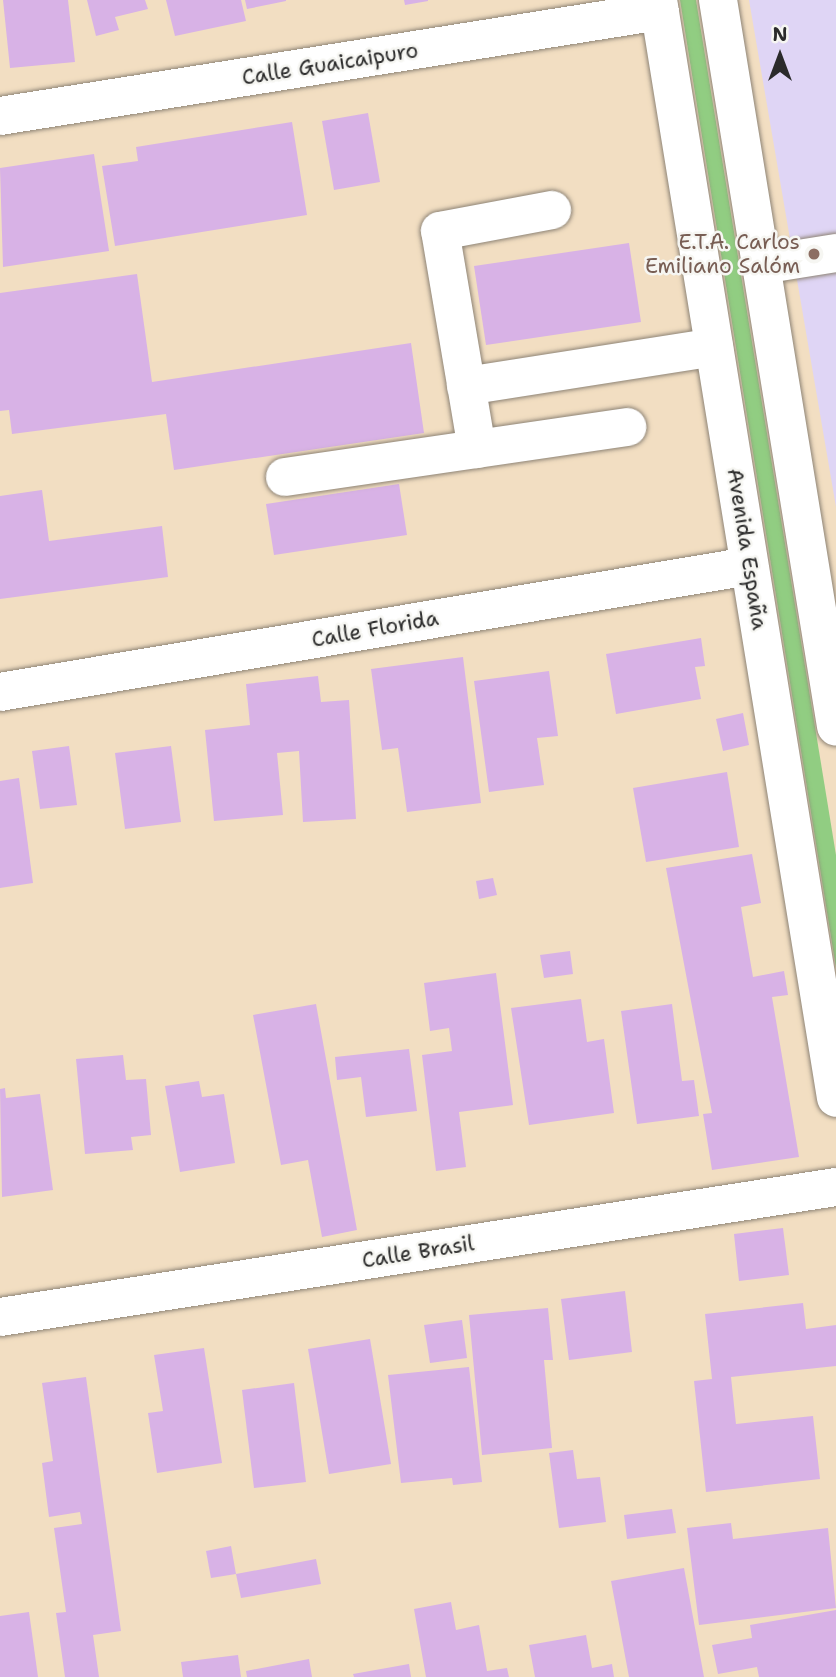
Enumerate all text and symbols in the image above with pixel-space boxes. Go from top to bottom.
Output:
north arrow [745,21,815,91]
text: N [772,22,788,47]
street label: Calle Guaicaipuro [240,38,420,90]
place label: E.T.A. Carlos Emiliano Salóm [645,229,800,279]
marker: E.T.A. Carlos Emiliano Salóm [806,246,822,262]
street label: Avenida España [722,467,772,631]
street label: Calle Florida [310,605,440,653]
street label: Calle Brasil [360,1231,476,1273]

